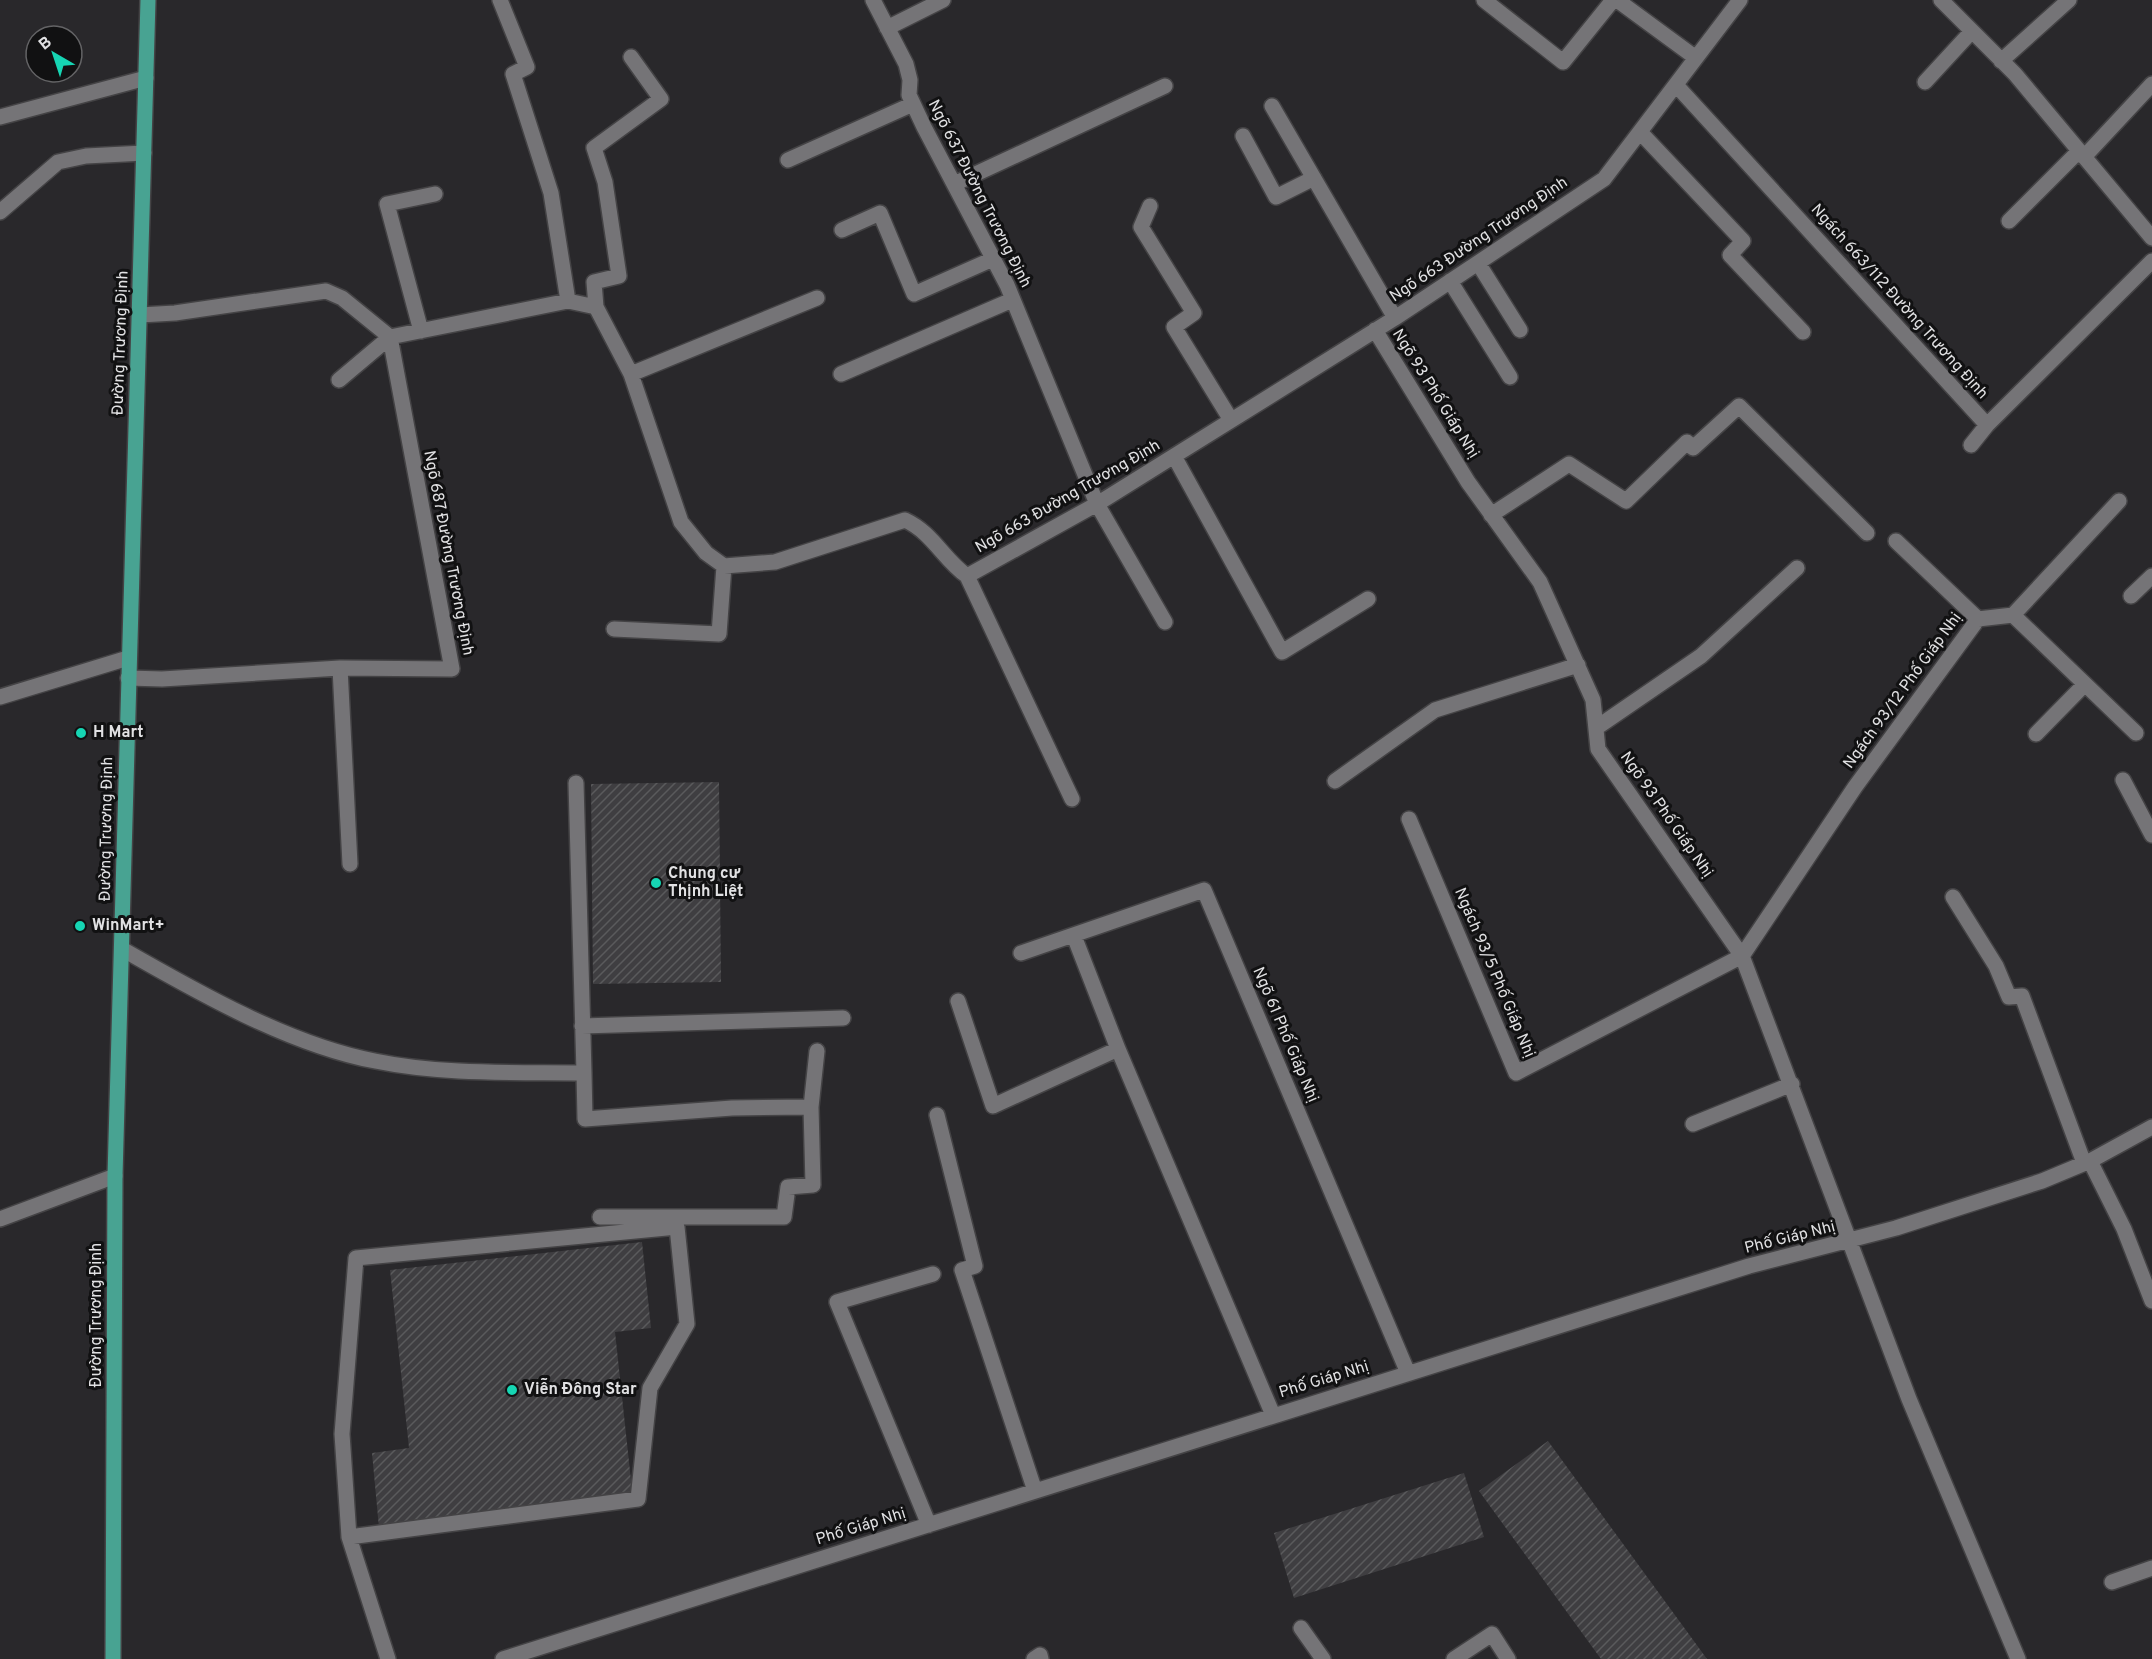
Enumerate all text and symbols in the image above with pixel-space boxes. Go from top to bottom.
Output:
north arrow [24,24,84,84]
text: B [35,33,56,55]
street label: Ngõ 637 Đường Trương Định [923,97,1035,291]
street label: Ngõ 663 Đường Trương Định [1386,173,1572,307]
street label: Ngách 663/112 Đường Trương Định [1806,200,1992,404]
street label: Đường Trương Định [108,270,134,416]
street label: Ngõ 93 Phố Giáp Nhị [1387,325,1484,462]
street label: Ngõ 663 Đường Trương Định [972,436,1164,558]
street label: Ngõ 687 Đường Trương Định [418,449,478,657]
street label: Ngách 93/12 Phố Giáp Nhị [1839,608,1966,773]
place label: H Mart [93,723,144,743]
marker: H Mart [74,726,88,740]
street label: Ngõ 93 Phố Giáp Nhị [1615,748,1718,882]
street label: Đường Trương Định [96,756,118,902]
place label: Chung cư Thịnh Liệt [668,864,743,902]
marker: Chung cư Thịnh Liệt [649,876,663,890]
street label: Ngách 93/5 Phố Giáp Nhị [1449,885,1540,1061]
place label: WinMart+ [92,916,165,936]
marker: WinMart+ [73,919,87,933]
street label: Ngõ 61 Phố Giáp Nhị [1247,964,1323,1106]
street label: Phố Giáp Nhị [1742,1216,1837,1259]
street label: Đường Trương Định [87,1243,107,1387]
street label: Phố Giáp Nhị [1276,1356,1371,1403]
place label: Viễn Đông Star [524,1378,637,1400]
marker: Viễn Đông Star [505,1383,519,1397]
street label: Phố Giáp Nhị [813,1503,908,1550]

